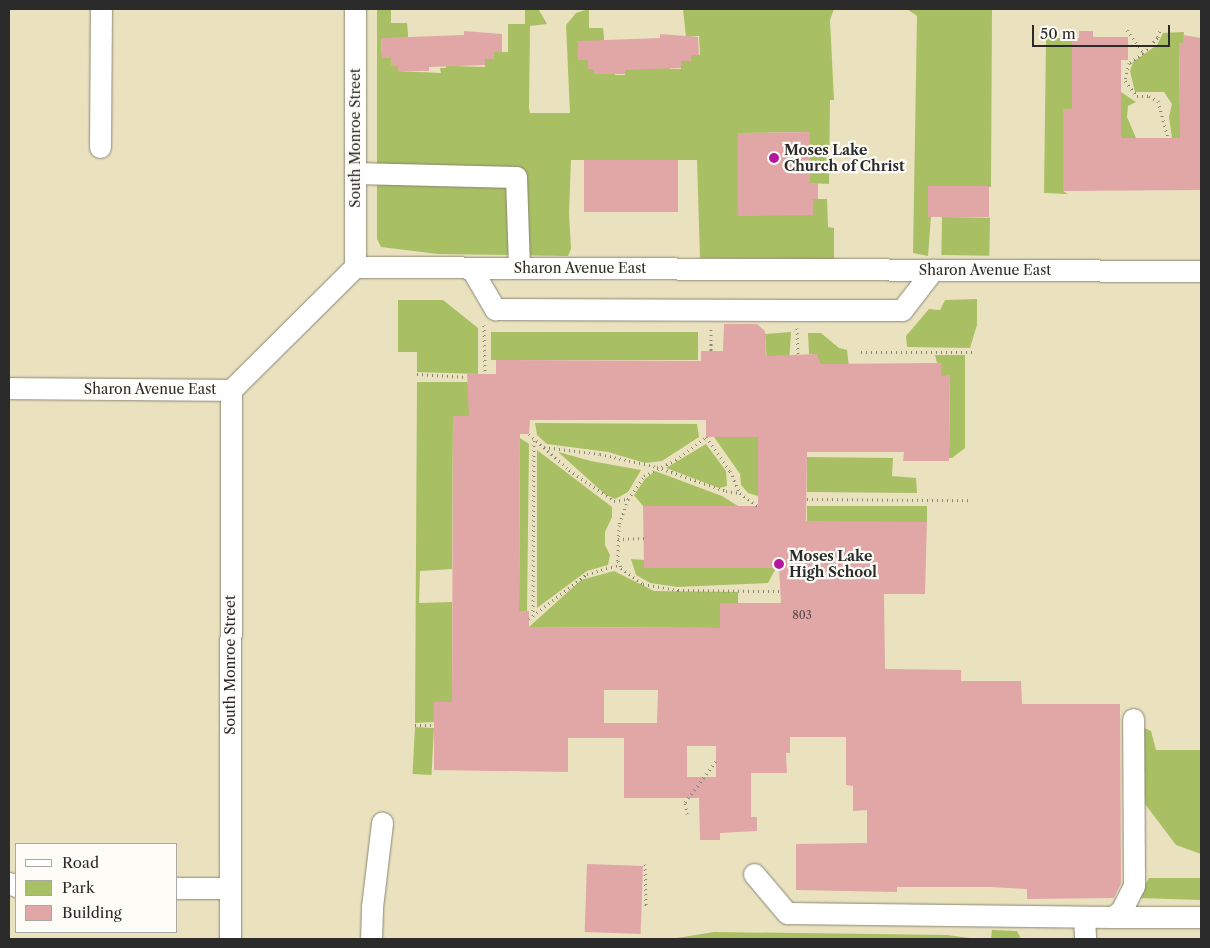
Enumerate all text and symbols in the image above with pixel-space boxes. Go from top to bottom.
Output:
scale bar [1035,15,1172,47]
text: 50 m [1040,24,1076,43]
street label: South Monroe Street [347,68,363,208]
place label: Moses Lake Church of Christ [784,142,905,174]
marker: Moses Lake Church of Christ [768,152,780,164]
street label: Sharon Avenue East [514,260,646,276]
street label: Sharon Avenue East [919,262,1051,278]
street label: Sharon Avenue East [84,381,216,397]
place label: Moses Lake High School [789,548,877,580]
marker: Moses Lake High School [773,558,785,570]
street label: South Monroe Street [222,595,238,735]
house number: 803 [792,608,812,622]
legend [15,843,178,933]
text: Road [62,853,99,872]
text: Park [62,878,95,897]
text: Building [62,903,122,922]

